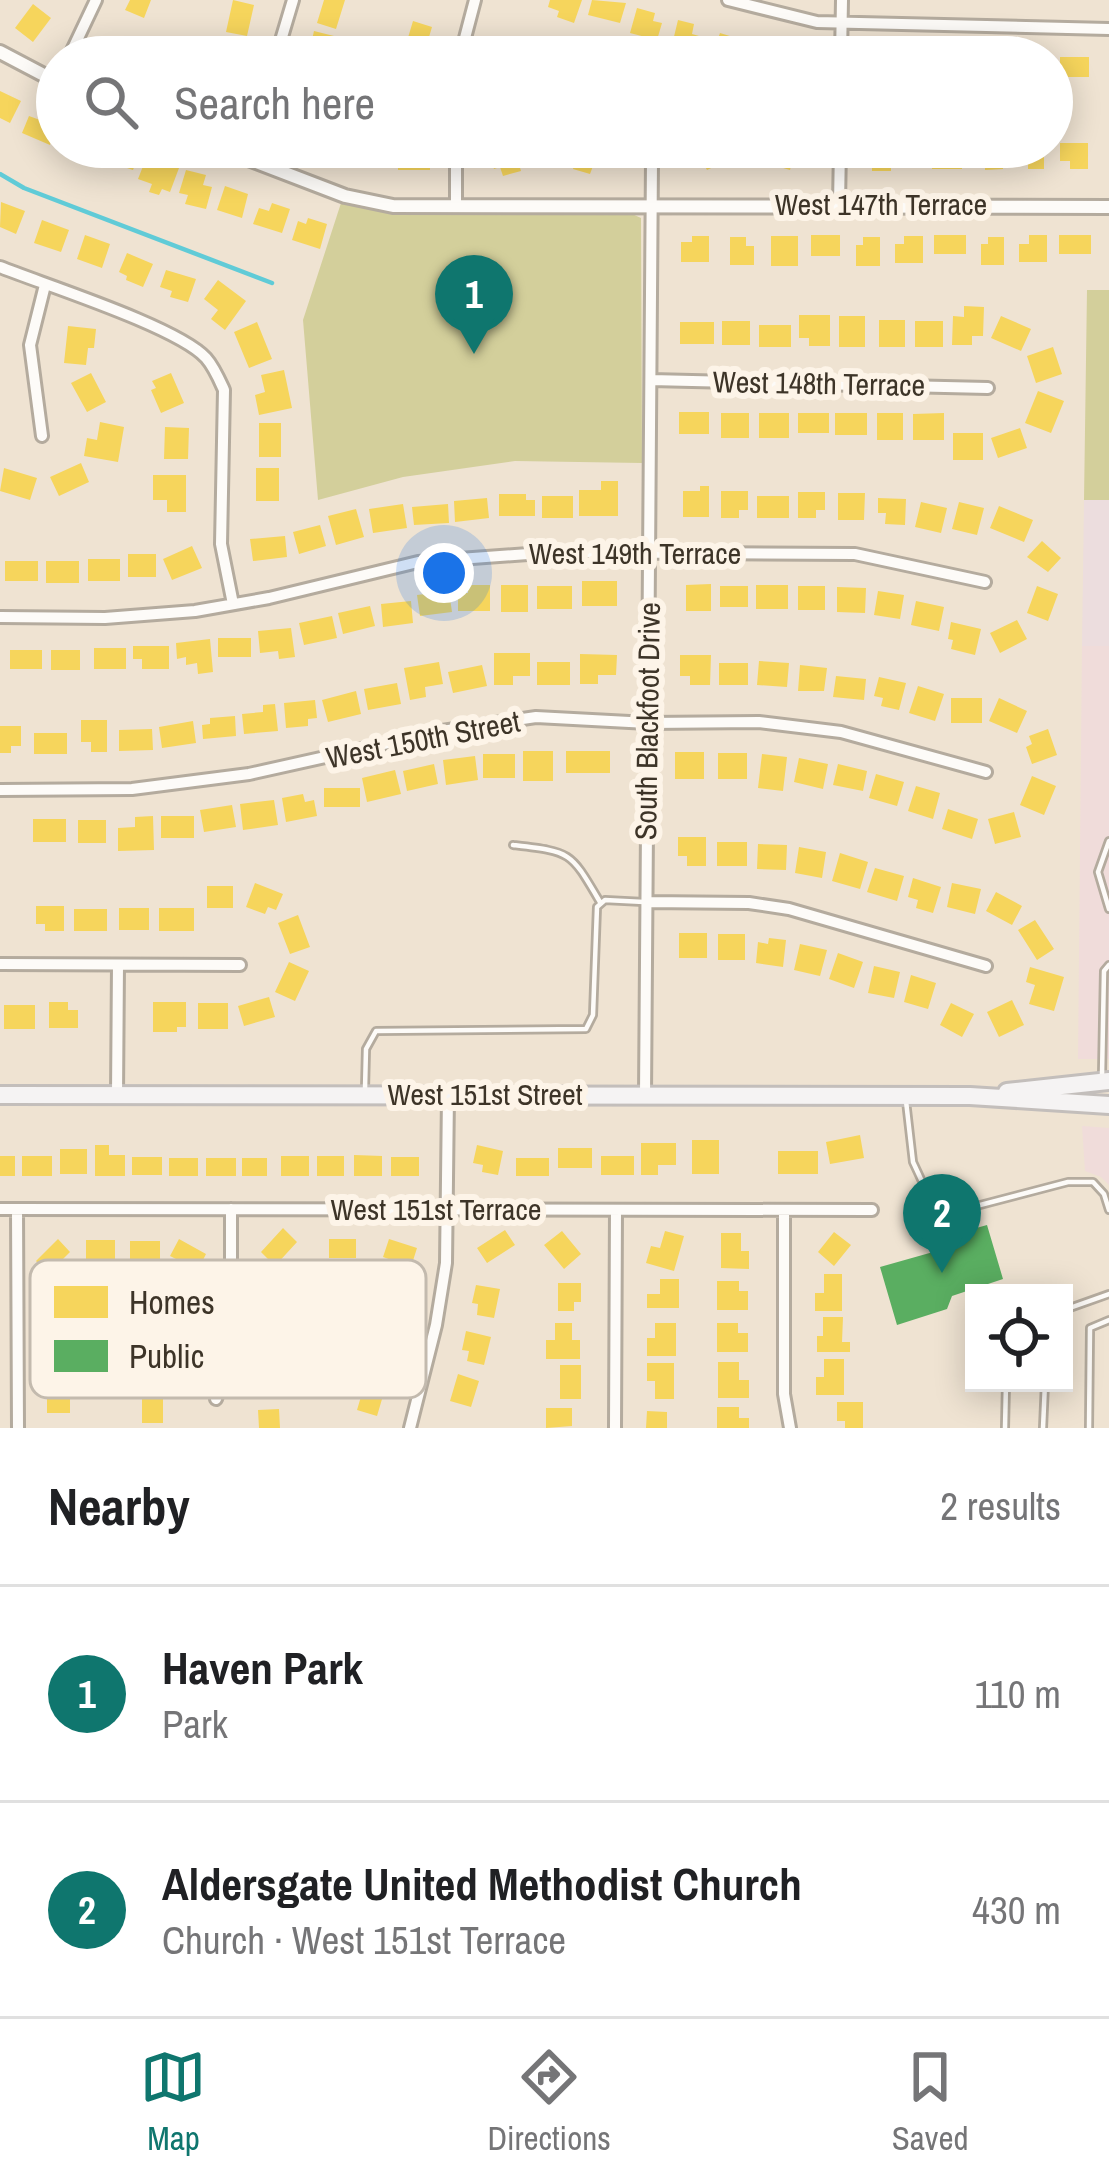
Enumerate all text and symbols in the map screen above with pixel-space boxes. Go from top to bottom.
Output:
search box [36,36,1073,168]
icon: search [78,69,144,135]
text: Search here [174,72,375,133]
street label: West 147th Terrace [775,184,987,224]
pin: 1 [435,255,513,354]
street label: West 148th Terrace [712,361,926,405]
street label: West 149th Terrace [529,533,741,573]
your location [414,543,474,603]
street label: South Blackfoot Drive [625,602,669,840]
street label: West 150th Street [323,701,523,777]
street label: West 151st Street [387,1074,583,1114]
pin: 2 [903,1174,981,1273]
street label: West 151st Terrace [330,1189,542,1229]
legend [30,1260,426,1398]
text: Homes [129,1280,215,1324]
map controls [965,1284,1073,1392]
button: locate [965,1284,1073,1392]
text: Public [129,1334,204,1378]
text: Nearby [48,1472,190,1541]
text: 2 results [940,1480,1061,1532]
text: Haven Park [162,1637,363,1698]
text: 1 [78,1668,96,1720]
text: 110 m [974,1668,1061,1720]
text: Park [162,1698,228,1750]
text: Aldersgate United Methodist Church [162,1853,802,1914]
text: 2 [78,1884,96,1936]
text: 430 m [972,1884,1061,1936]
text: Church · West 151st Terrace [162,1914,566,1966]
tab: Map [140,2044,206,2160]
tab: Directions [487,2044,611,2160]
tab: Saved [892,2044,968,2160]

